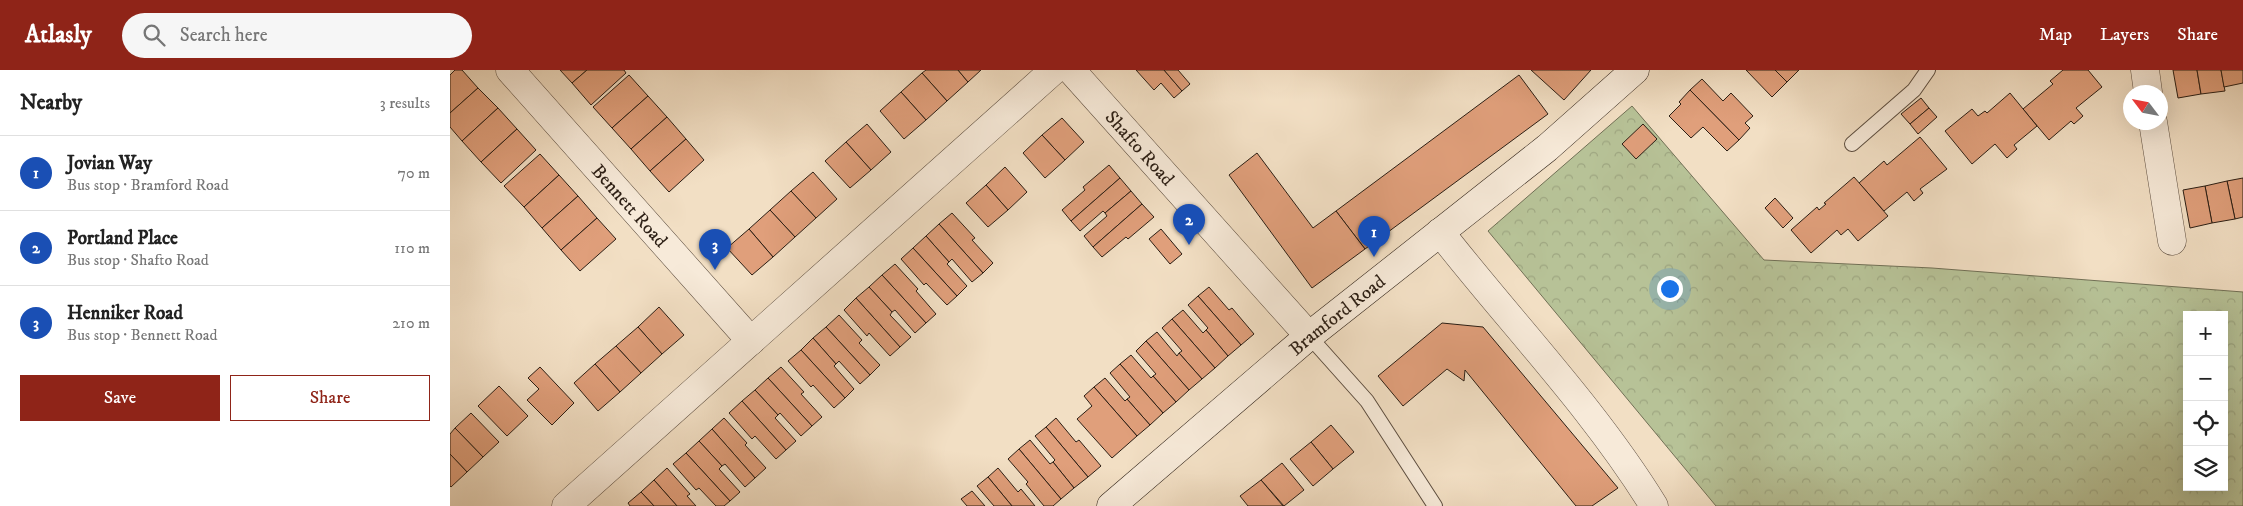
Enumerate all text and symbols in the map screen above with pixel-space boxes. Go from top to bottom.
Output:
search box [122,13,472,58]
text: Atlasly [25,20,92,50]
icon: search [140,21,168,49]
text: Search here [180,24,268,47]
text: Map [2039,24,2072,46]
text: Layers [2100,24,2149,46]
text: Share [2177,24,2218,46]
north arrow [2123,85,2168,130]
text: Nearby [20,90,82,116]
text: 3 results [380,93,430,113]
street label: Shafto Road [1100,106,1179,191]
text: Jovian Way [67,152,152,175]
street label: Bennett Road [586,160,672,253]
text: 1 [33,163,39,183]
text: 70 m [398,163,430,183]
text: Bus stop · Bramford Road [67,175,229,195]
pin: 2 [1173,204,1205,245]
pin: 1 [1358,216,1390,257]
text: Portland Place [67,227,178,250]
pin: 3 [699,229,731,270]
text: 2 [32,238,40,258]
text: 110 m [394,238,430,258]
text: Bus stop · Shafto Road [67,250,209,270]
street label: Bramford Road [1285,270,1391,361]
your location [1657,276,1683,302]
text: Henniker Road [67,302,183,325]
map controls [2183,311,2228,491]
button: + [2183,311,2228,356]
text: 3 [33,313,39,333]
text: 210 m [392,313,430,333]
text: Bus stop · Bennett Road [67,325,217,345]
button: − [2183,356,2228,401]
button: Save [20,375,220,421]
button: Share [230,375,430,421]
button: locate [2183,401,2228,446]
button: layers [2183,446,2228,491]

